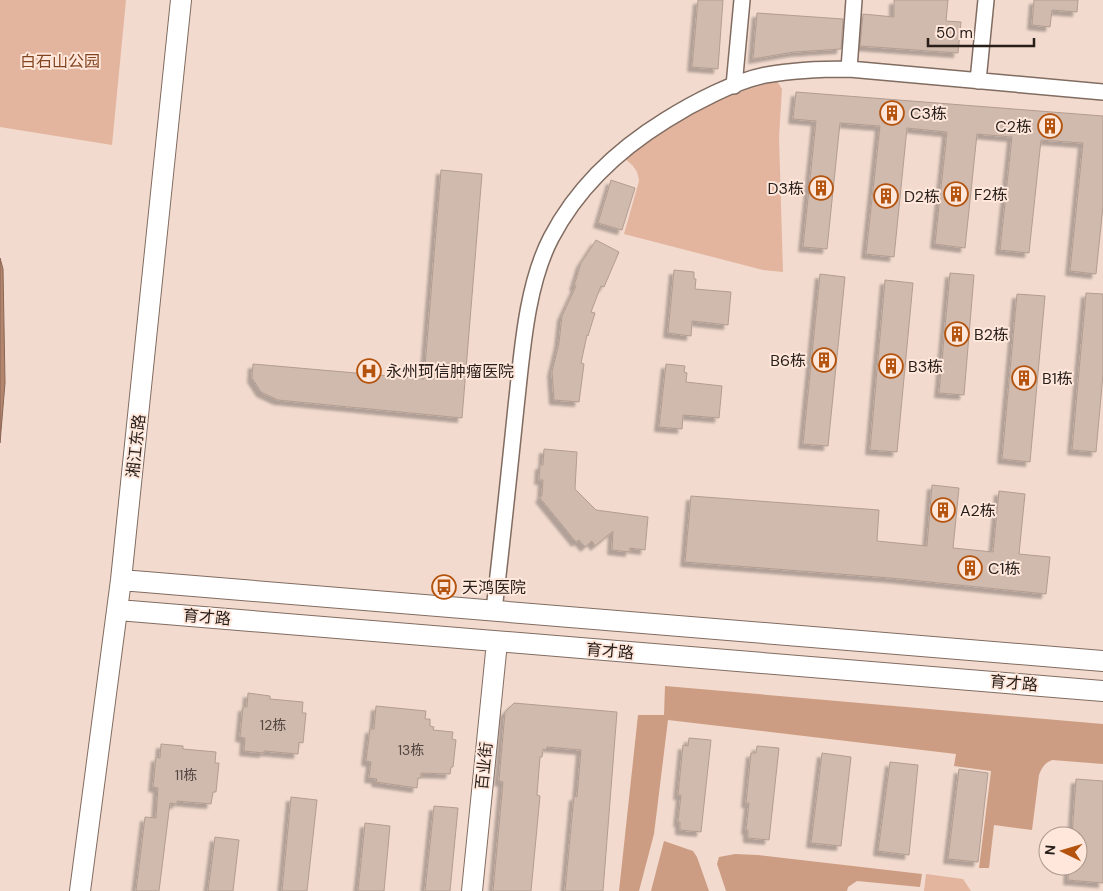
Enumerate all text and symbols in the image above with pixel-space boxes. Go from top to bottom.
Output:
scale bar [928,15,1034,47]
text: 50 m [936,23,973,43]
park label: 白石山公园 [20,51,100,72]
building icon: C3栋 [879,100,905,126]
place label: C3栋 [910,103,947,124]
building icon: C2栋 [1037,113,1063,139]
place label: C2栋 [995,116,1032,137]
building icon: D3栋 [808,175,834,201]
place label: D3栋 [768,178,804,199]
building icon: F2栋 [943,181,969,207]
building icon: D2栋 [873,183,899,209]
place label: F2栋 [974,184,1008,205]
place label: D2栋 [904,186,940,207]
building icon: B2栋 [944,321,970,347]
place label: B2栋 [974,324,1009,345]
building icon: B6栋 [811,347,837,373]
place label: B6栋 [770,350,806,371]
building icon: B3栋 [878,353,904,379]
place label: B3栋 [908,356,943,377]
hospital icon: 永州珂信肿瘤医院 [356,358,382,384]
place label: 永州珂信肿瘤医院 [386,361,514,382]
building icon: B1栋 [1011,365,1037,391]
place label: B1栋 [1042,368,1073,389]
street label: 湘江东路 [122,413,150,479]
building icon: A2栋 [930,497,956,523]
place label: A2栋 [960,500,996,521]
building icon: C1栋 [957,555,983,581]
place label: C1栋 [988,558,1020,579]
bus stop icon: 天鸿医院 [431,574,457,600]
place label: 天鸿医院 [462,577,526,598]
street label: 育才路 [182,604,232,630]
street label: 育才路 [585,638,635,664]
street label: 育才路 [989,670,1039,696]
house number: 12栋 [260,716,286,734]
house number: 13栋 [398,741,424,759]
street label: 百业街 [471,741,497,791]
house number: 11栋 [175,766,197,784]
north arrow [1038,826,1088,876]
text: N [1041,844,1059,856]

